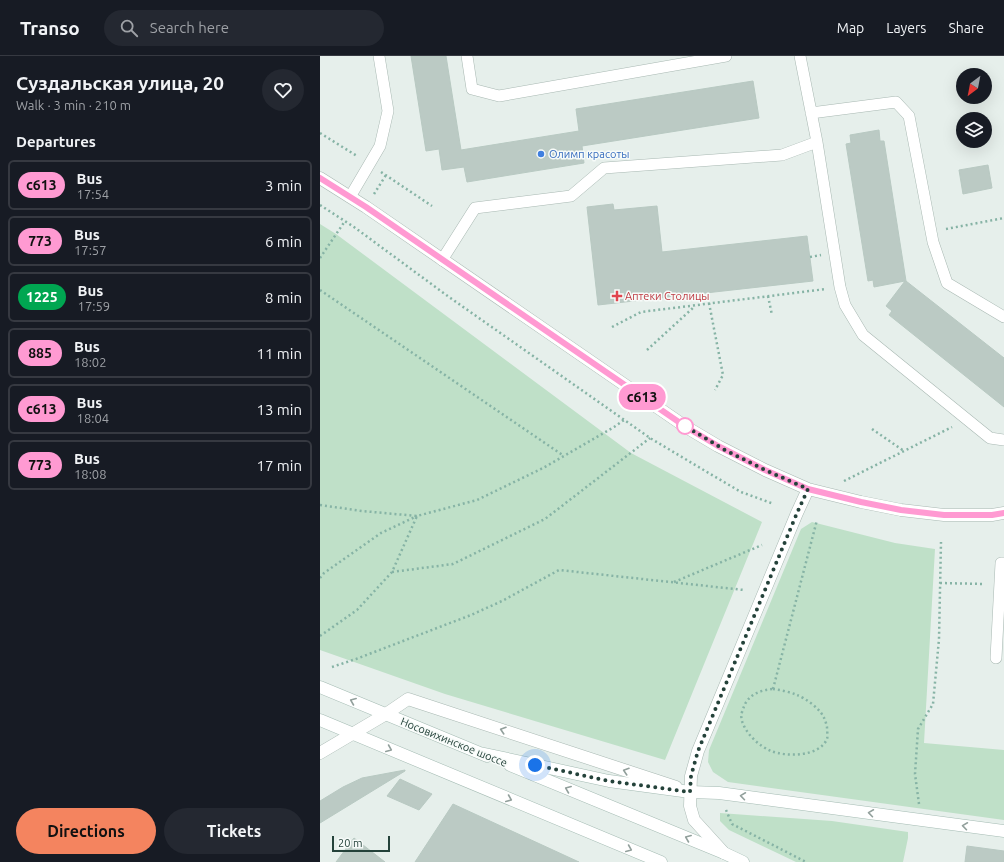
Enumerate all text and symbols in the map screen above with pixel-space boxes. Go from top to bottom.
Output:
search box [104,10,384,46]
text: Transo [20,17,80,39]
icon: search [118,17,140,39]
text: Search here [150,19,229,36]
text: Map [837,20,864,36]
text: Layers [886,20,926,36]
text: Share [948,20,984,36]
north arrow [956,68,992,104]
map controls [956,68,992,148]
button: heart [262,69,304,111]
text: Суздальская улица, 20 [16,72,224,94]
text: Walk · 3 min · 210 m [16,98,131,112]
button: layers [956,112,992,148]
text: Departures [16,133,96,150]
place label: Олимп красоты [549,148,630,160]
marker: Олимп красоты [536,149,546,159]
text: Bus [77,170,102,187]
text: с613 [26,177,57,193]
text: 3 min [265,177,302,194]
text: 17:54 [77,187,109,201]
text: Bus [74,226,100,243]
text: 773 [28,233,52,249]
text: 6 min [265,233,302,250]
text: 17:57 [74,243,107,257]
text: Bus [78,282,103,299]
text: 1225 [26,289,58,305]
text: 8 min [265,289,302,306]
place label: Аптеки Столицы [625,290,710,302]
marker: Аптеки Столицы [612,291,622,301]
text: 17:59 [78,299,110,313]
text: Bus [74,338,100,355]
text: 885 [28,345,52,361]
text: 11 min [256,345,302,362]
text: 18:02 [74,355,107,369]
line badge: с613 [614,384,670,410]
text: с613 [627,389,657,405]
text: Bus [77,394,102,411]
text: с613 [26,401,57,417]
text: 13 min [256,401,302,418]
text: 18:04 [77,411,109,425]
unlabelled marker [676,417,694,435]
text: Bus [74,450,100,467]
text: 773 [28,457,52,473]
text: 17 min [256,457,302,474]
text: 18:08 [74,467,107,481]
one-way arrow [349,697,356,705]
street label: Носовихинское шоссе [399,715,509,769]
one-way arrow [499,726,506,735]
one-way arrow [386,744,393,752]
your location [525,755,545,775]
one-way arrow [623,767,630,775]
one-way arrow [565,785,572,793]
one-way arrow [740,792,746,801]
one-way arrow [506,794,513,802]
button: Directions [16,808,156,854]
button: Tickets [164,808,304,854]
one-way arrow [868,809,875,818]
one-way arrow [962,822,968,831]
scale bar [332,834,390,853]
one-way arrow [685,835,693,843]
text: 20 m [338,837,362,849]
one-way arrow [625,844,633,852]

